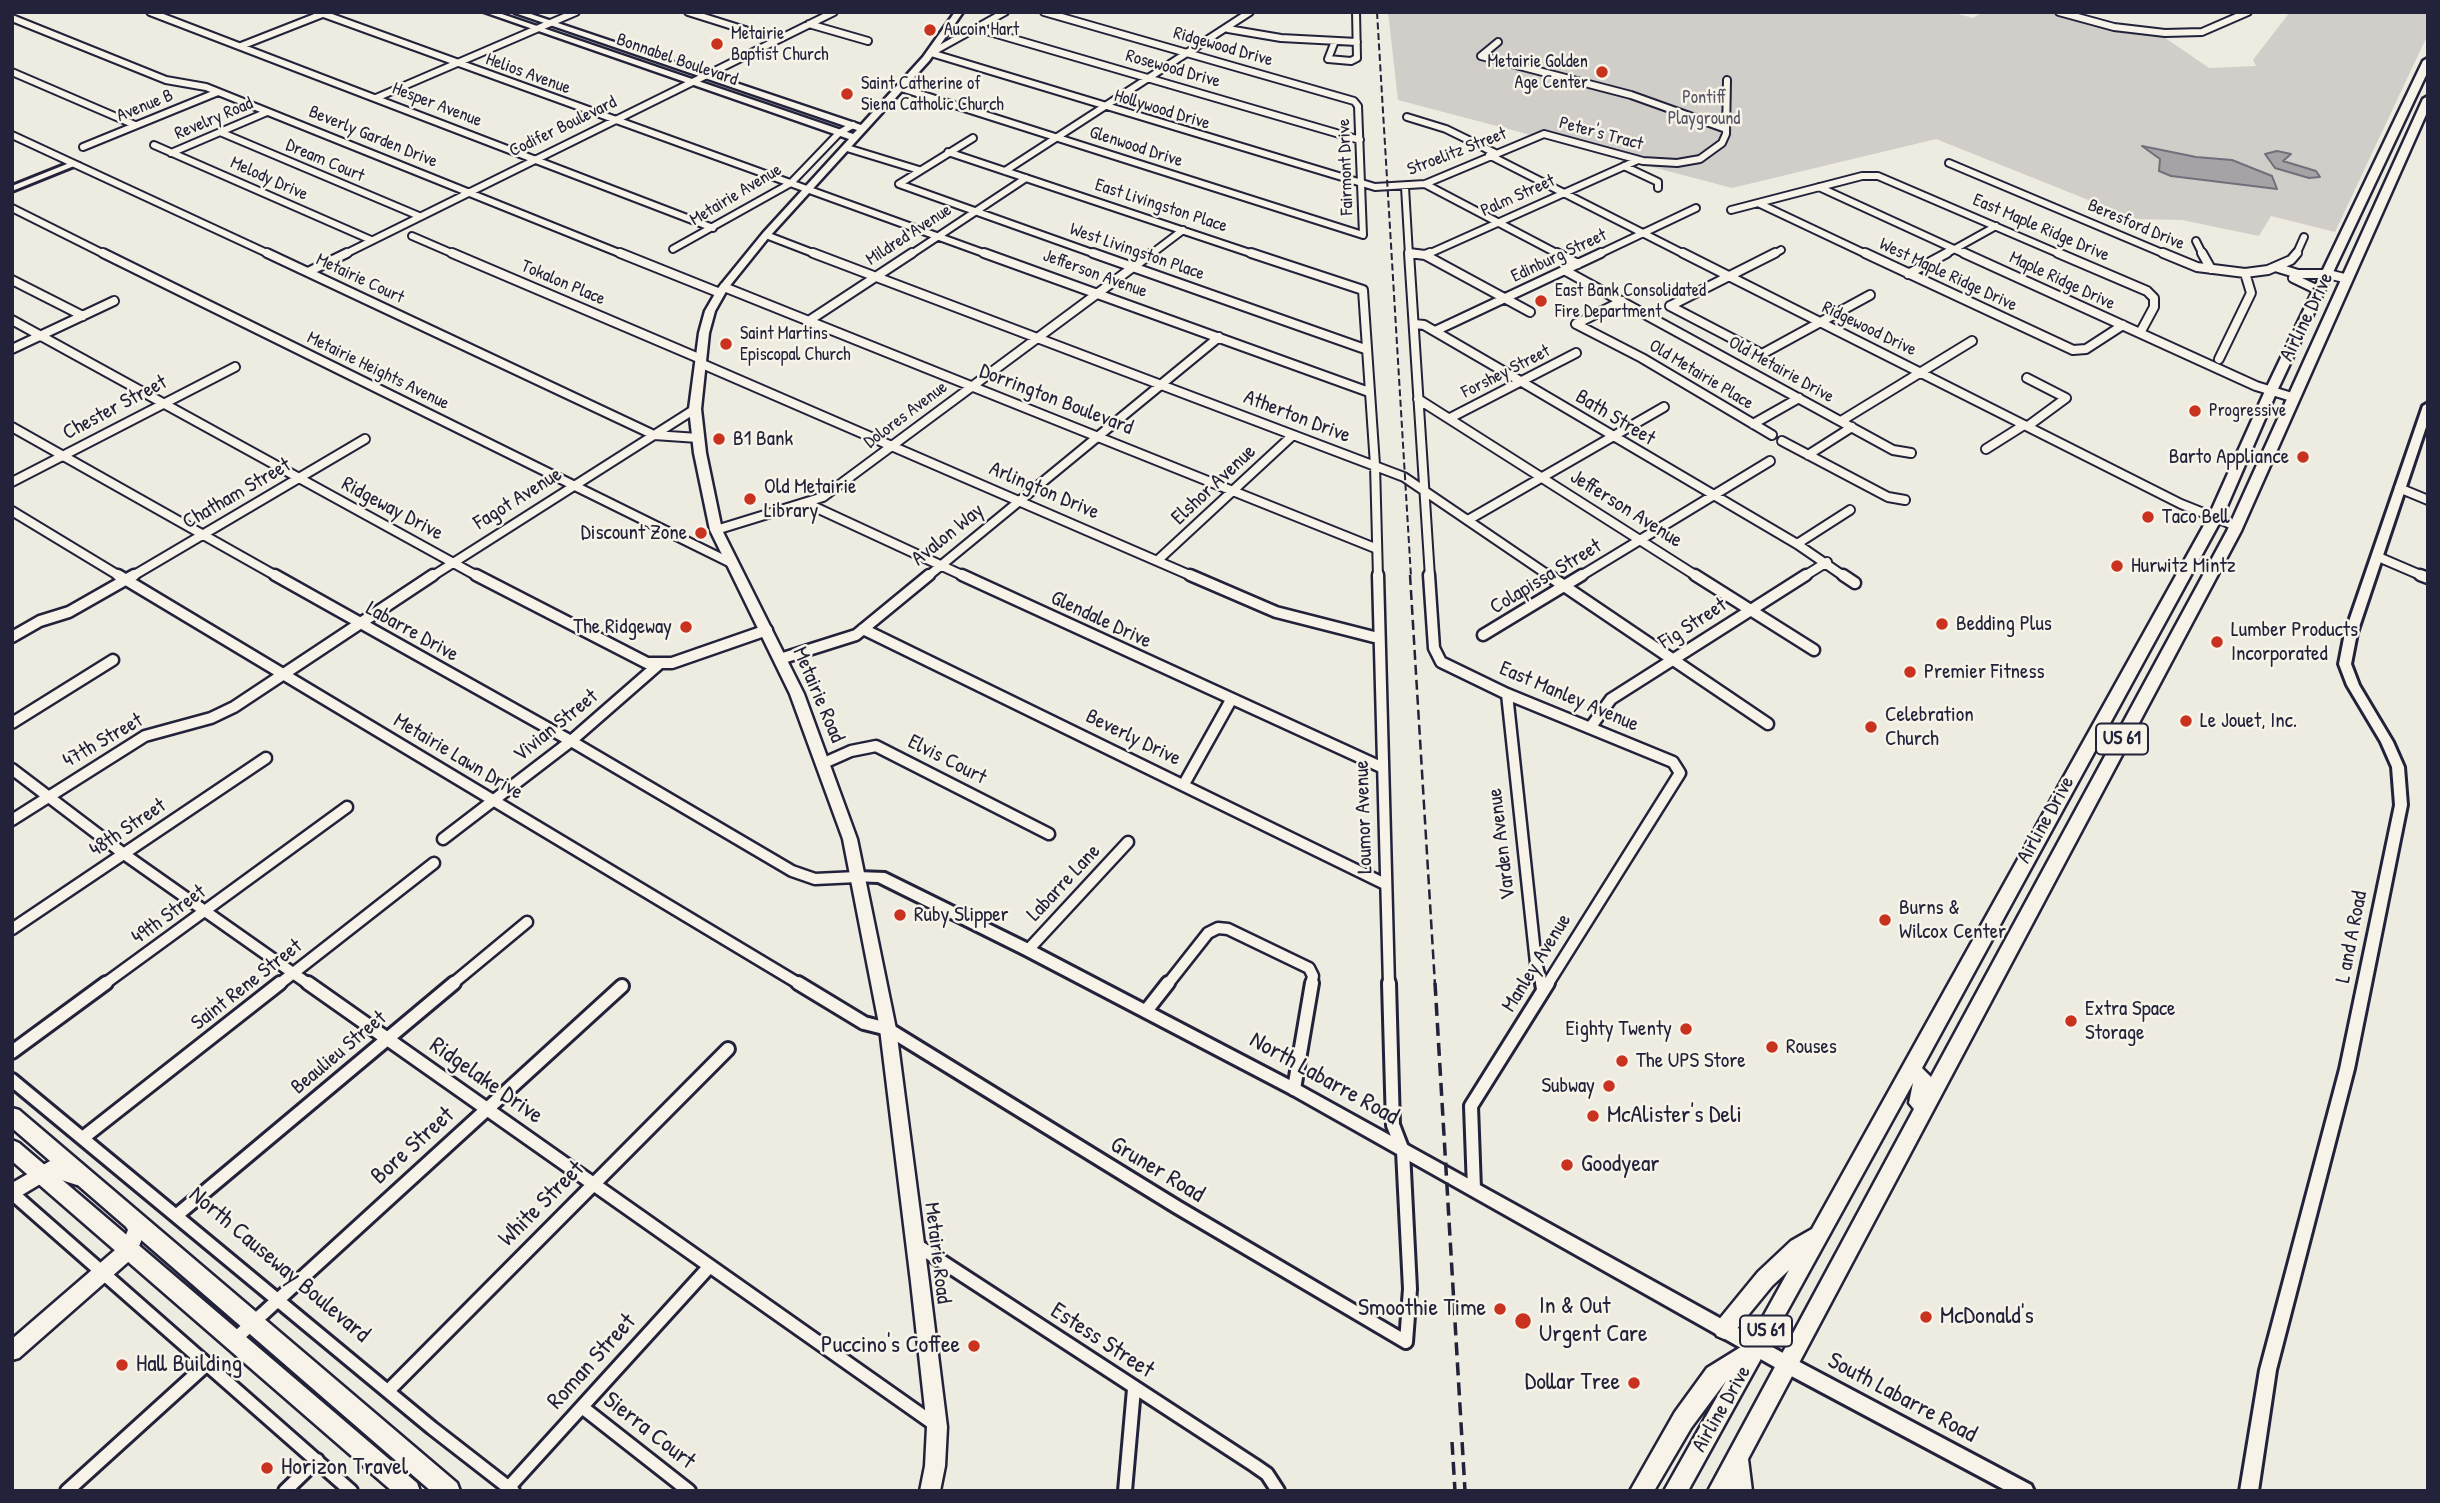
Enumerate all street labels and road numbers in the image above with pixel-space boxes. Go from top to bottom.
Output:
street label: Ridgewood Drive [1171,23,1275,71]
street label: Bonnabel Boulevard [613,29,741,91]
street label: Rosewood Drive [1123,45,1223,93]
street label: Helios Avenue [483,49,573,99]
street label: Hesper Avenue [389,78,485,132]
street label: Avenue B [114,85,176,127]
street label: Hollywood Drive [1112,85,1212,135]
street label: Codifer Boulevard [506,92,620,162]
street label: Revelry Road [172,93,256,145]
street label: Beverly Garden Drive [305,101,441,173]
street label: Peter's Tract [1557,112,1645,156]
street label: Fairmont Drive [1334,118,1358,216]
street label: Glenwood Drive [1087,122,1185,172]
street label: Stroelitz Street [1404,123,1510,181]
street label: Dream Court [282,135,368,187]
street label: Melody Drive [227,152,311,206]
street label: Metairie Avenue [686,159,786,231]
street label: Palm Street [1478,170,1558,222]
street label: East Livingston Place [1092,174,1230,238]
street label: East Maple Ridge Drive [1969,189,2113,267]
street label: Beresford Drive [2084,195,2188,255]
street label: Mildred Avenue [862,199,956,271]
street label: West Livingston Place [1067,219,1207,285]
street label: Edinburg Street [1508,225,1610,287]
street label: West Maple Ridge Drive [1876,234,2020,316]
street label: Jefferson Avenue [1040,245,1150,303]
street label: Maple Ridge Drive [2006,247,2118,315]
street label: Metairie Court [312,249,408,309]
street label: Tokalon Place [518,256,608,310]
street label: Airline Drive [2275,269,2339,365]
street label: Ridgewood Drive [1818,297,1920,361]
street label: Metairie Heights Avenue [303,327,453,415]
street label: Old Metairie Drive [1724,332,1838,408]
street label: Old Metairie Place [1645,335,1757,415]
street label: Forshey Street [1458,341,1554,403]
street label: Dorrington Boulevard [976,359,1136,441]
street label: Chester Street [59,370,171,446]
street label: Dolores Avenue [860,377,952,453]
street label: Bath Street [1571,384,1659,452]
street label: Atherton Drive [1240,385,1354,449]
street label: Elshor Avenue [1166,440,1262,530]
street label: Chatham Street [178,453,296,535]
street label: Arlington Drive [985,457,1103,525]
street label: Fagot Avenue [469,462,567,536]
street label: Jefferson Avenue [1565,464,1687,554]
street label: Ridgeway Drive [337,472,447,546]
street label: Avalon Way [907,498,989,572]
street label: Colapissa Street [1486,534,1606,620]
street label: Glendale Drive [1047,586,1155,654]
street label: Fig Street [1654,593,1732,655]
street label: Labarre Drive [361,596,463,668]
street label: Metairie Road [787,643,849,747]
street label: East Manley Avenue [1496,656,1642,738]
street label: Vivian Street [509,684,603,768]
street label: Beverly Drive [1081,704,1185,772]
street label: 47th Street [59,708,147,774]
street label: Metairie Lawn Drive [389,708,527,806]
road number: US 61 [2096,724,2148,754]
street label: Elvis Court [904,730,990,790]
street label: Loumor Avenue [1349,760,1379,874]
street label: Airline Drive [2012,772,2080,868]
street label: Varden Avenue [1483,787,1521,901]
street label: 48th Street [85,793,171,863]
street label: Labarre Lane [1022,839,1106,927]
street label: 49th Street [127,880,211,950]
street label: L and A Road [2331,889,2373,985]
street label: Manley Avenue [1497,909,1577,1017]
street label: Saint Rene Street [187,934,307,1036]
street label: Beaulieu Street [286,1006,392,1100]
street label: North Labarre Road [1244,1026,1404,1132]
street label: Ridgelake Drive [424,1031,548,1131]
street label: Bore Street [365,1101,461,1191]
street label: Gruner Road [1105,1131,1209,1209]
street label: White Street [493,1155,591,1253]
street label: North Causeway Boulevard [183,1181,375,1349]
street label: Metairie Road [918,1201,956,1305]
street label: Estess Street [1045,1297,1159,1385]
street label: Roman Street [542,1308,642,1416]
road number: US 61 [1740,1316,1792,1346]
street label: South Labarre Road [1823,1347,1981,1449]
street label: Airline Drive [1687,1361,1757,1457]
street label: Sierra Court [597,1386,701,1476]

